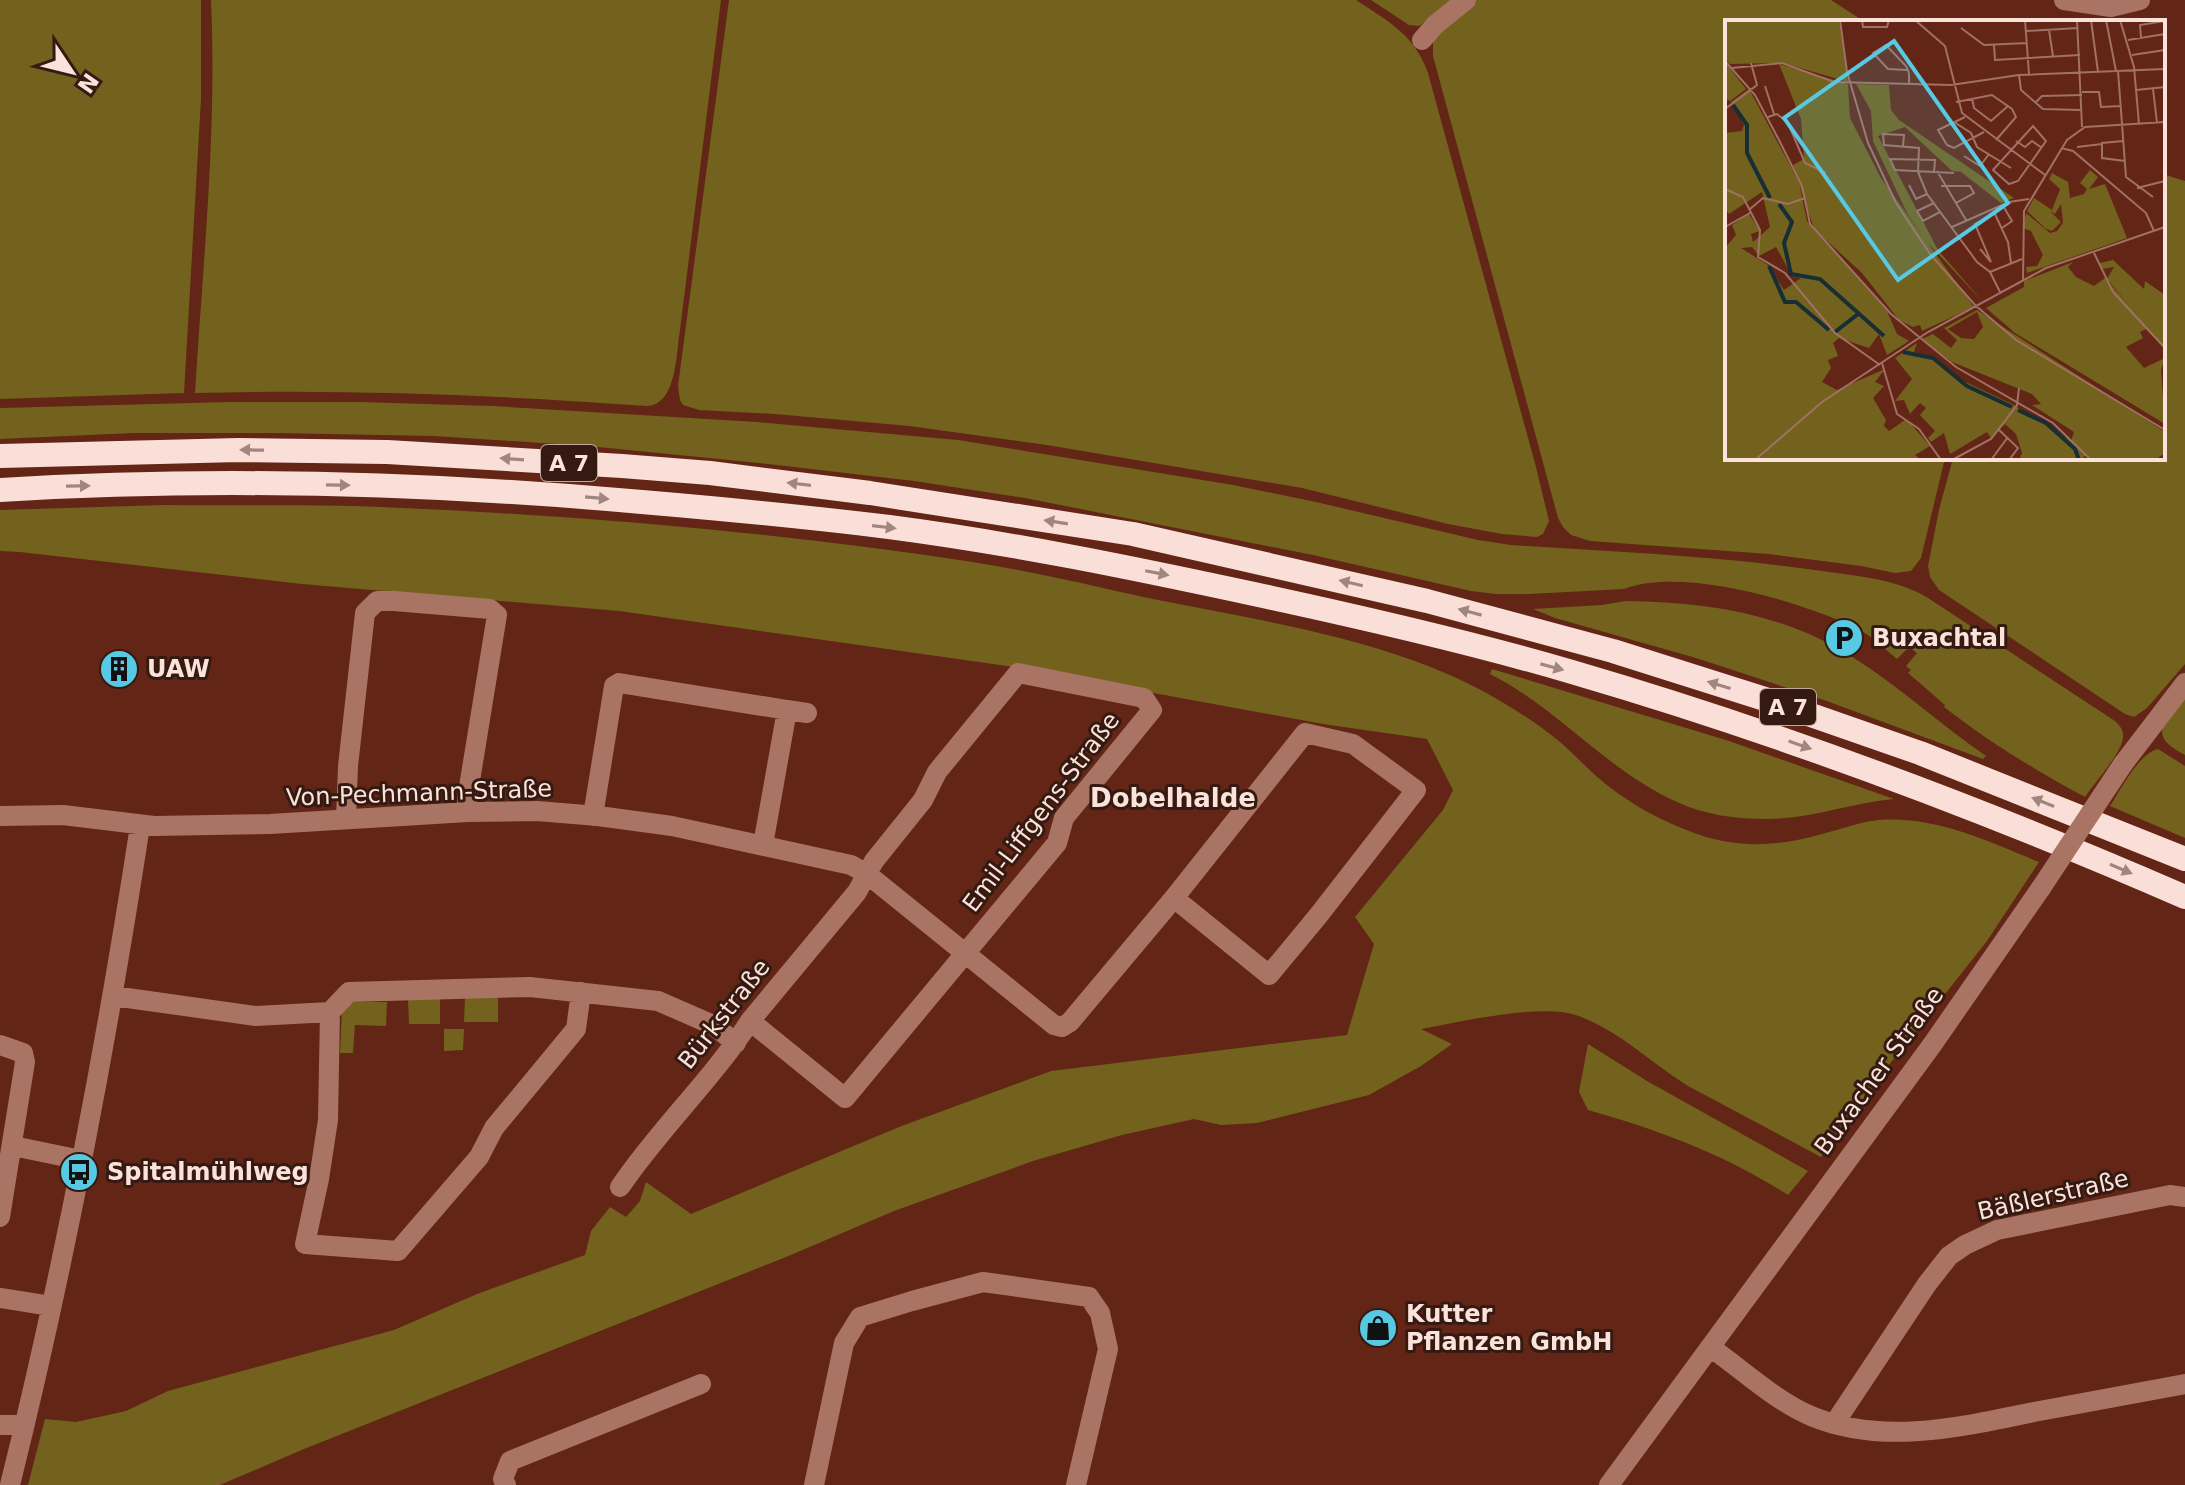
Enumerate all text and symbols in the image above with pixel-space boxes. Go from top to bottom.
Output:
inset map [1725,20,2165,460]
north arrow [32,32,112,112]
text: N [72,68,103,98]
one-way arrow [239,444,264,456]
road number: A 7 [541,445,597,481]
one-way arrow [499,452,524,465]
one-way arrow [786,478,811,491]
one-way arrow [326,479,351,491]
one-way arrow [66,480,91,492]
one-way arrow [585,492,610,505]
one-way arrow [1043,515,1068,528]
one-way arrow [872,520,897,533]
one-way arrow [1145,568,1170,580]
one-way arrow [1338,577,1363,589]
one-way arrow [1457,606,1482,618]
parking icon: Buxachtal [1823,617,1865,659]
place label: Buxachtal [1872,624,2006,652]
building icon: UAW [98,648,140,690]
place label: UAW [147,655,210,683]
one-way arrow [1540,661,1565,673]
one-way arrow [1707,678,1731,691]
road number: A 7 [1760,689,1816,725]
street label: Emil-Liffgens-Straße [957,707,1125,917]
one-way arrow [1788,740,1812,752]
street label: Von-Pechmann-Straße [286,774,552,812]
district label: Dobelhalde [1090,783,1256,813]
one-way arrow [2030,795,2054,808]
one-way arrow [2109,863,2133,876]
street label: Bürkstraße [672,953,776,1075]
street label: Buxacher Straße [1809,982,1949,1160]
bus stop icon: Spitalmühlweg [58,1151,100,1193]
place label: Spitalmühlweg [107,1158,309,1186]
street label: Bäßlerstraße [1975,1164,2131,1226]
place label: Kutter Pflanzen GmbH [1406,1300,1612,1356]
shop icon: Kutter Pflanzen GmbH [1357,1307,1399,1349]

